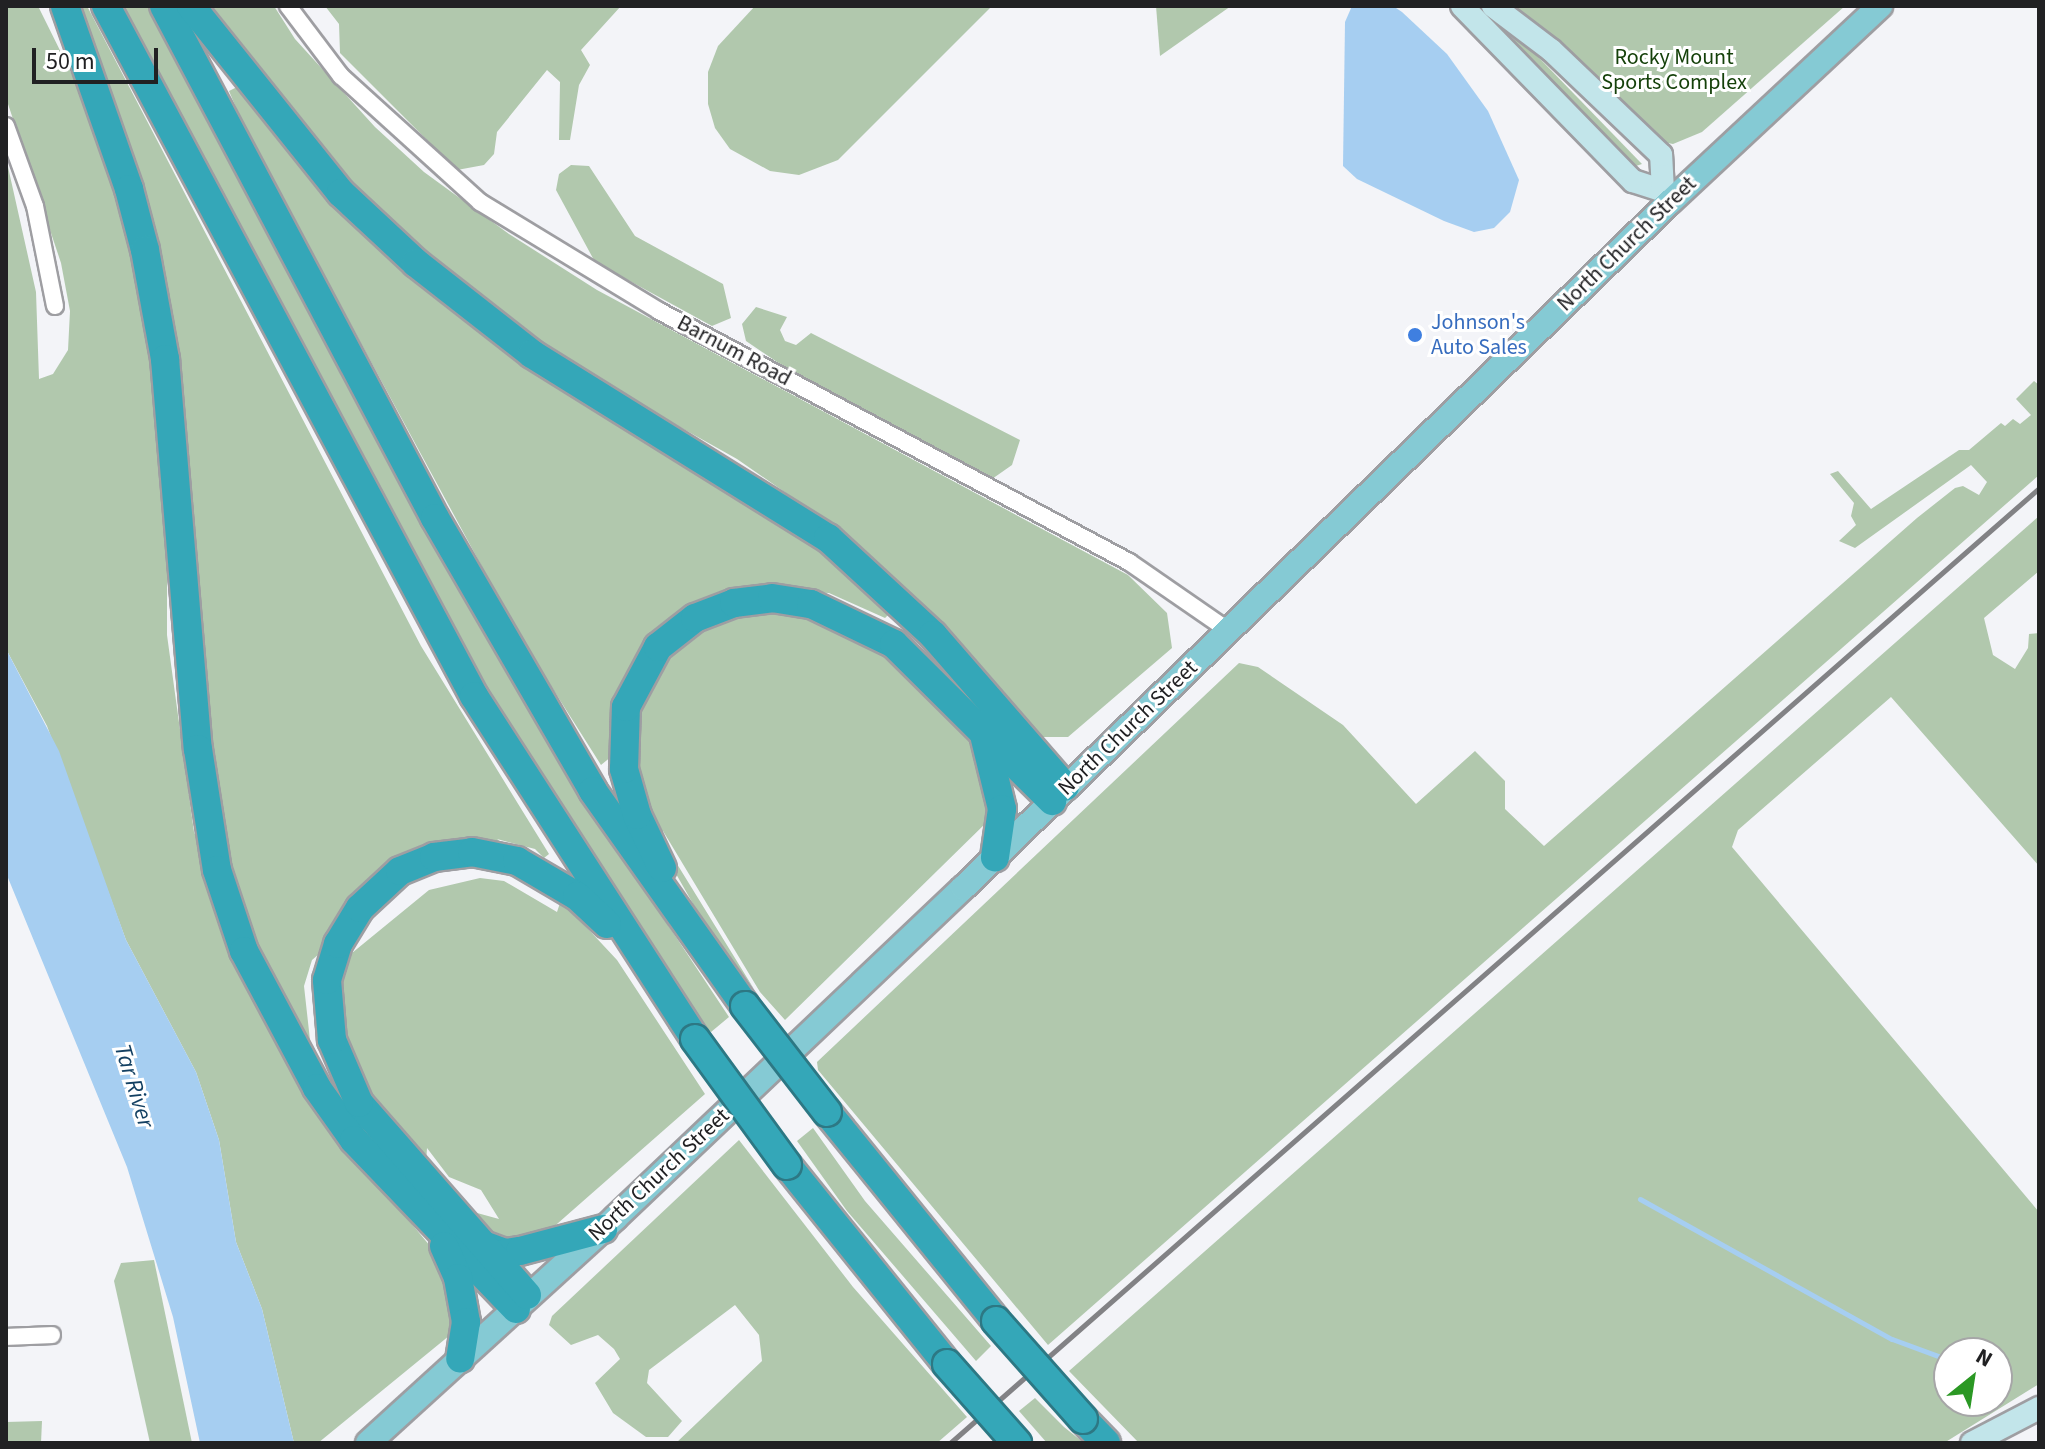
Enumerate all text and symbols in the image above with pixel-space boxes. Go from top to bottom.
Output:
scale bar [36,32,162,82]
text: 50 m [46,44,95,79]
park label: Rocky Mount Sports Complex [1601,44,1747,96]
street label: North Church Street [1552,171,1702,317]
place label: Johnson's Auto Sales [1431,309,1527,360]
street label: Barnum Road [672,310,796,392]
marker: Johnson's Auto Sales [1406,326,1424,344]
street label: North Church Street [1053,655,1203,801]
water label: Tar River [108,1041,160,1131]
street label: North Church Street [583,1103,735,1247]
north arrow [1933,1337,2013,1417]
text: N [1970,1340,1998,1375]

